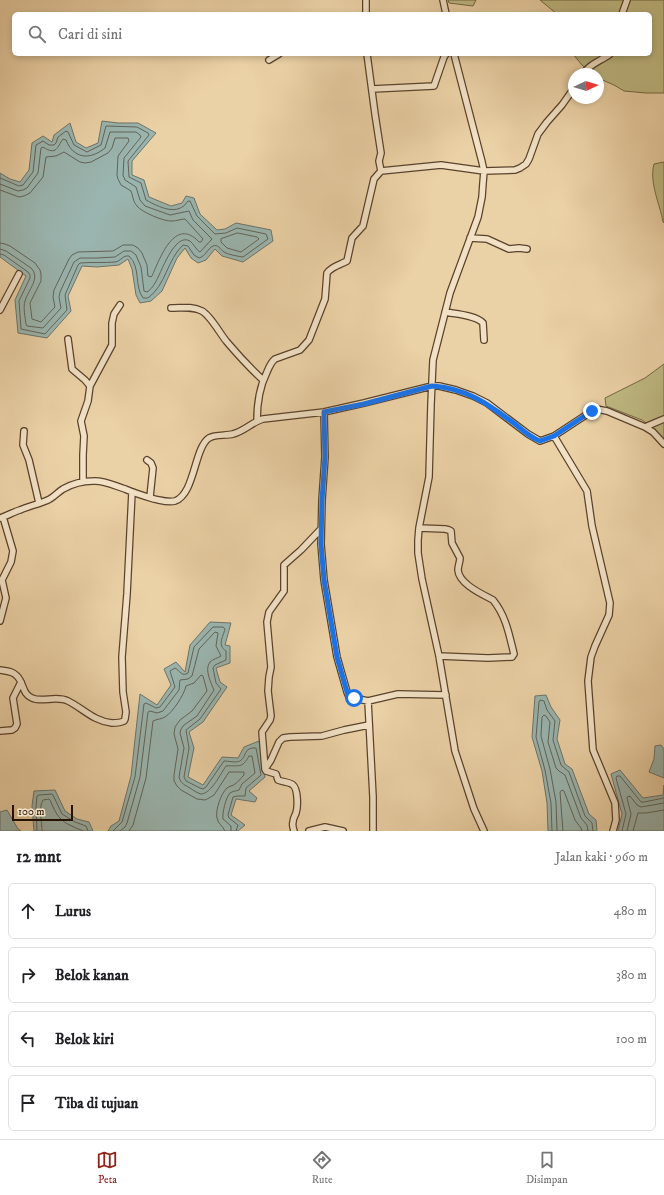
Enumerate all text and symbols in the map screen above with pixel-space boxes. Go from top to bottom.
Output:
search box [12,12,652,56]
icon: search [26,23,48,45]
text: Cari di sini [58,25,122,44]
north arrow [568,68,604,104]
route end [583,402,601,420]
route start [345,689,363,707]
scale bar [12,803,73,822]
text: 100 m [18,805,44,819]
text: 12 mnt [16,846,61,868]
text: Jalan kaki · 960 m [555,849,648,865]
icon: ahead [17,900,39,922]
text: Lurus [55,902,91,921]
text: 480 m [613,903,647,919]
icon: right [17,964,39,986]
text: Belok kanan [55,966,129,985]
text: 380 m [616,967,647,983]
icon: left [17,1028,39,1050]
text: Belok kiri [55,1030,114,1049]
text: 100 m [616,1031,647,1047]
icon: arrive [17,1092,39,1114]
text: Tiba di tujuan [55,1094,138,1113]
tab: Peta [96,1149,118,1187]
tab: Rute [311,1149,333,1187]
tab: Disimpan [526,1149,568,1187]

